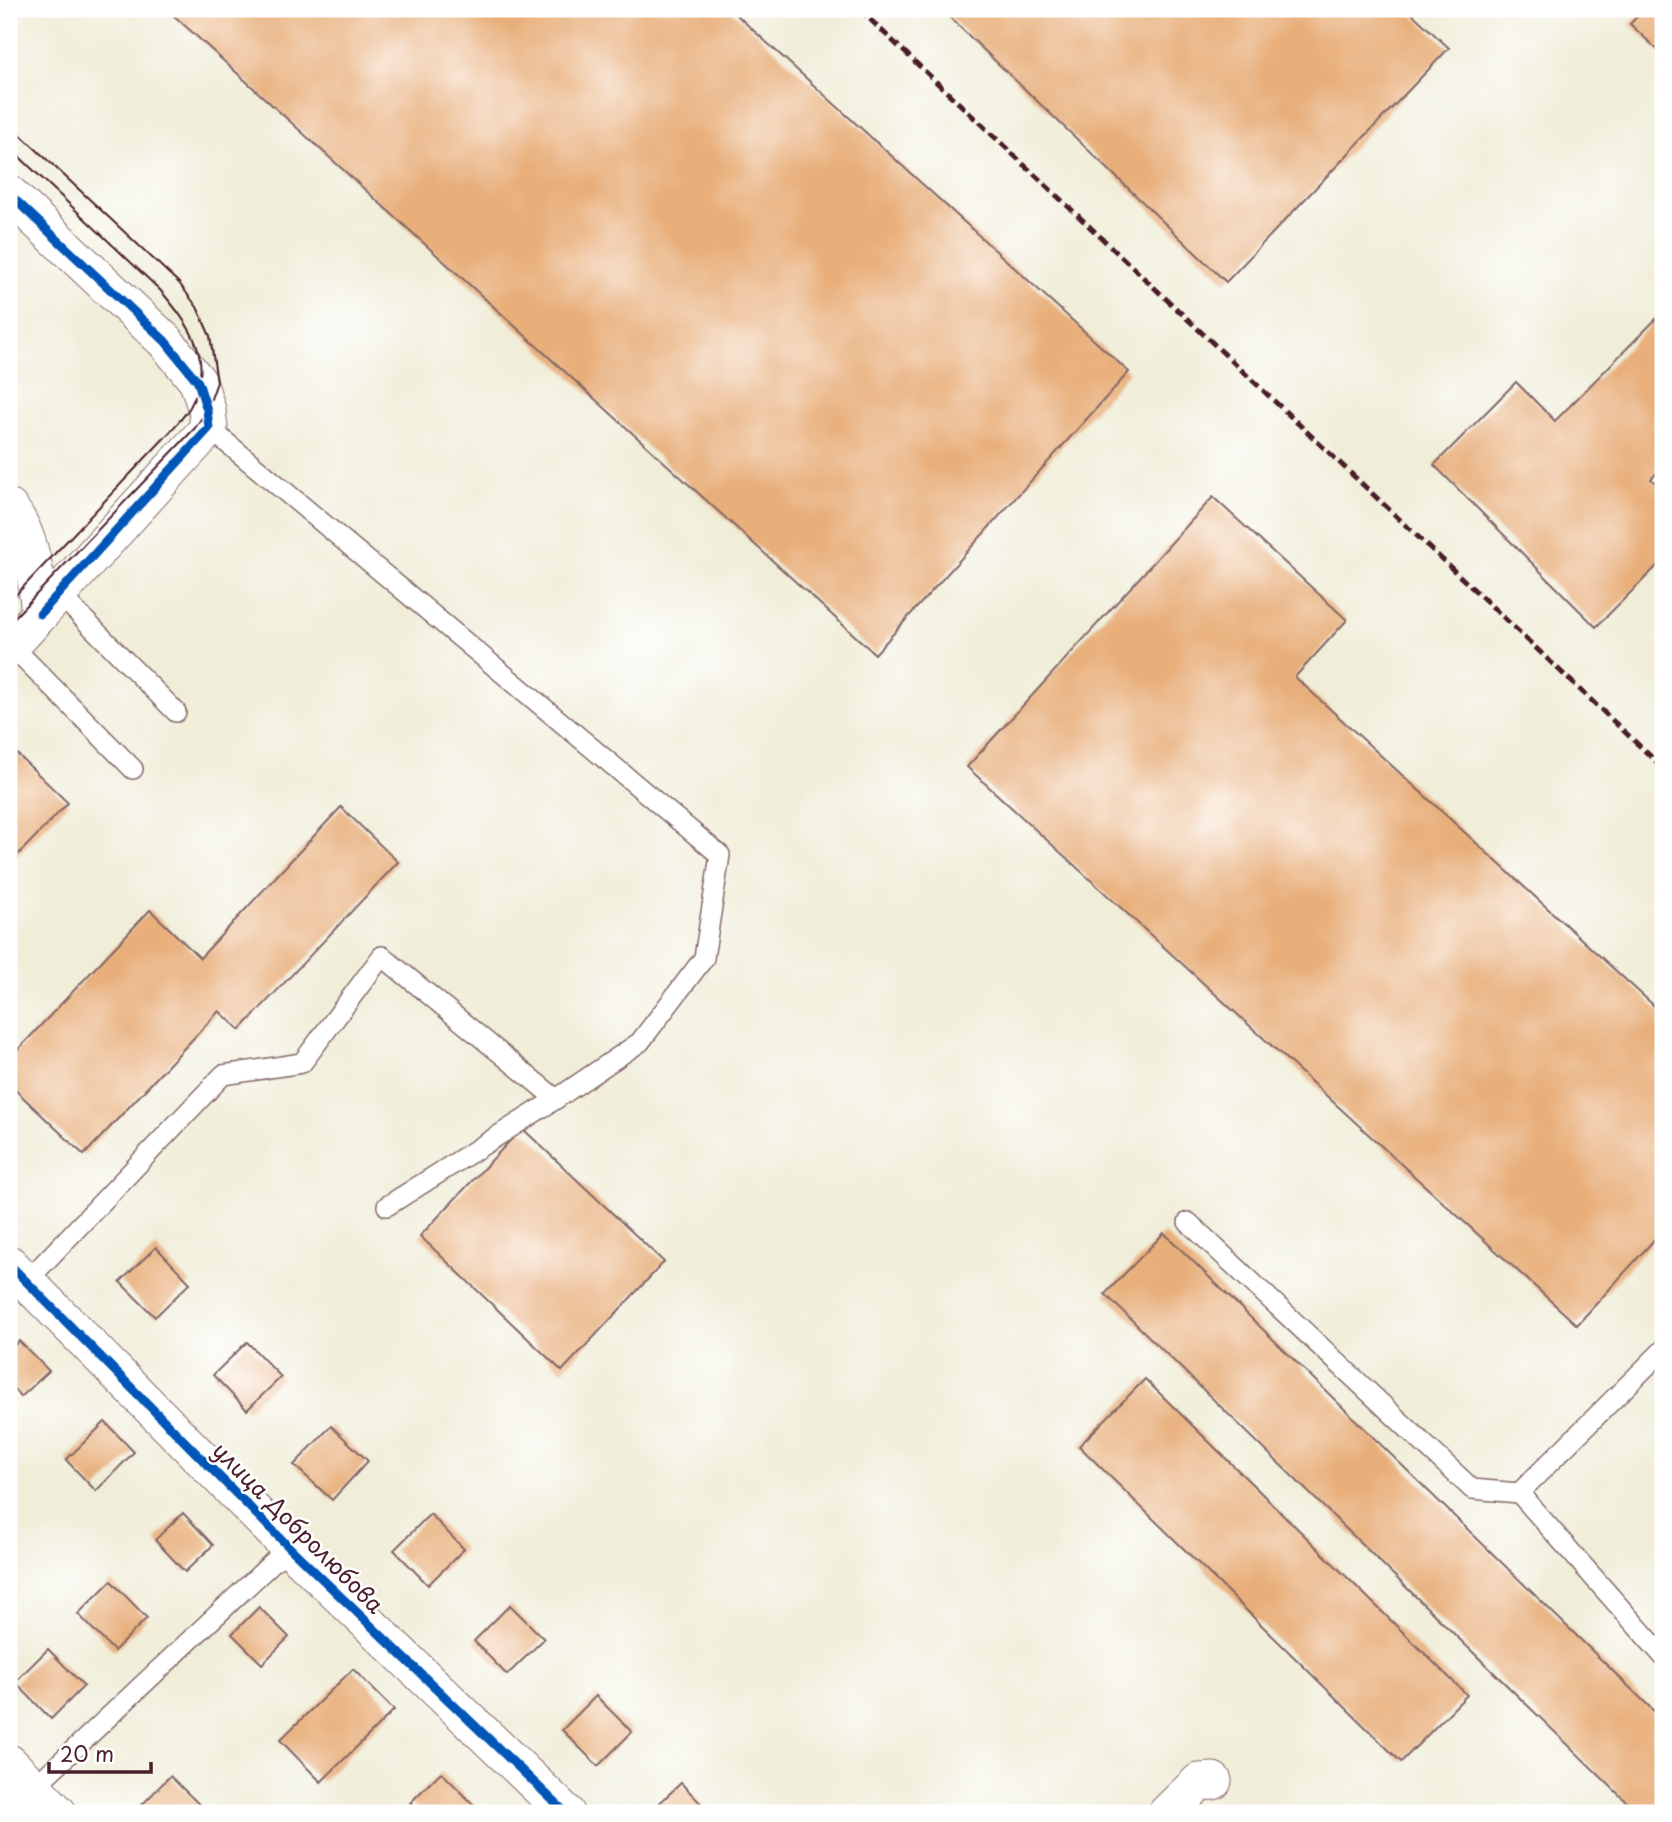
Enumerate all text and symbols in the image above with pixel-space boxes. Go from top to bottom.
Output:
street label: улица Добролюбова [205,1433,393,1621]
scale bar [49,1731,150,1775]
text: 20 m [60,1737,114,1769]

